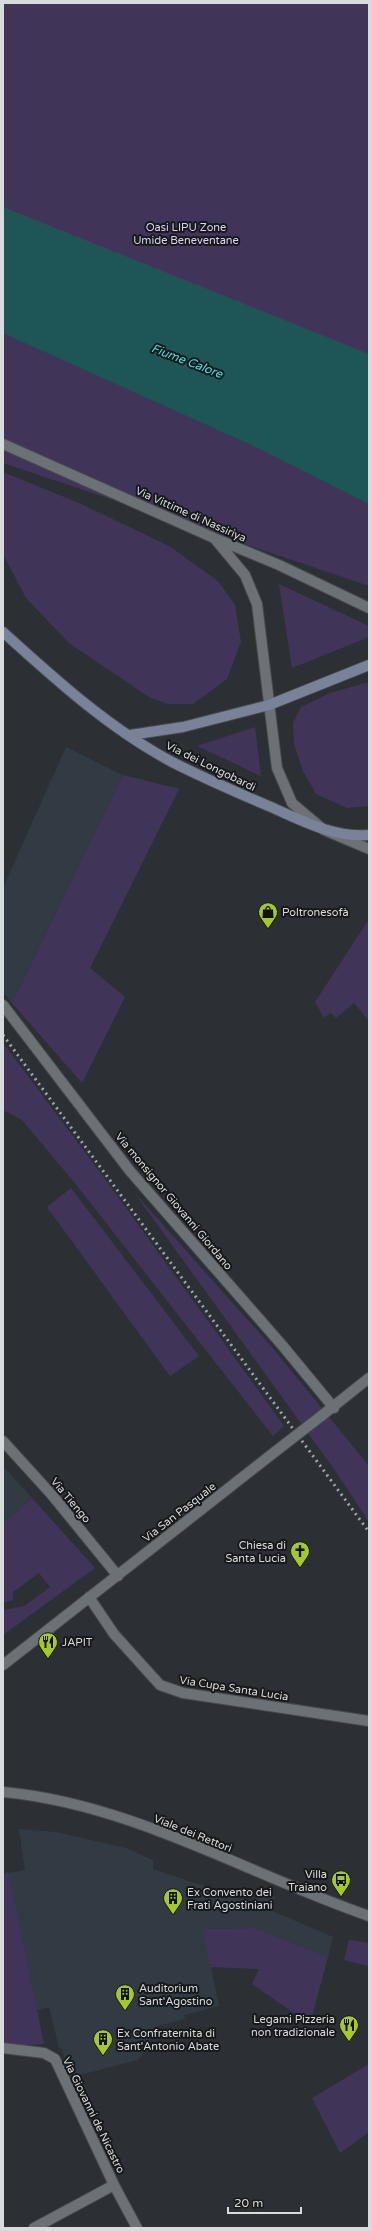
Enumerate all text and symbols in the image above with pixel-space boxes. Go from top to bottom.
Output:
park label: Oasi LIPU Zone Umide Beneventane [133,221,239,247]
water label: Fiume Calore [149,341,226,381]
street label: Via Vittime di Nassiriya [133,484,248,545]
street label: Via dei Longobardi [164,739,258,794]
shop icon: Poltronesofà [257,901,279,929]
place label: Poltronesofà [282,906,349,919]
street label: Via monsignor Giovanni Giordano [112,1130,235,1273]
street label: Via Tiengo [48,1475,94,1526]
street label: Via San Pasquale [140,1480,218,1545]
place label: Chiesa di Santa Lucia [225,1539,286,1565]
church icon: Chiesa di Santa Lucia [289,1540,311,1568]
restaurant icon: JAPIT [37,1631,59,1659]
place label: JAPIT [62,1636,93,1649]
street label: Via Cupa Santa Lucia [179,1673,289,1704]
street label: Viale dei Rettori [152,1812,234,1855]
place label: Villa Traiano [288,1868,327,1894]
bus stop icon: Villa Traiano [330,1869,352,1897]
place label: Ex Convento dei Frati Agostiniani [187,1886,272,1912]
building icon: Ex Convento dei Frati Agostiniani [162,1887,184,1915]
place label: Auditorium Sant'Agostino [139,1982,213,2008]
building icon: Auditorium Sant'Agostino [114,1983,136,2011]
place label: Legami Pizzeria non tradizionale [251,2013,335,2039]
restaurant icon: Legami Pizzeria non tradizionale [338,2014,360,2042]
place label: Ex Confraternita di Sant'Antonio Abate [117,2027,219,2053]
building icon: Ex Confraternita di Sant'Antonio Abate [92,2028,114,2056]
street label: Via Giovanni de Nicastro [60,2055,128,2176]
scale bar [228,2189,301,2215]
text: 20 m [234,2196,263,2210]

